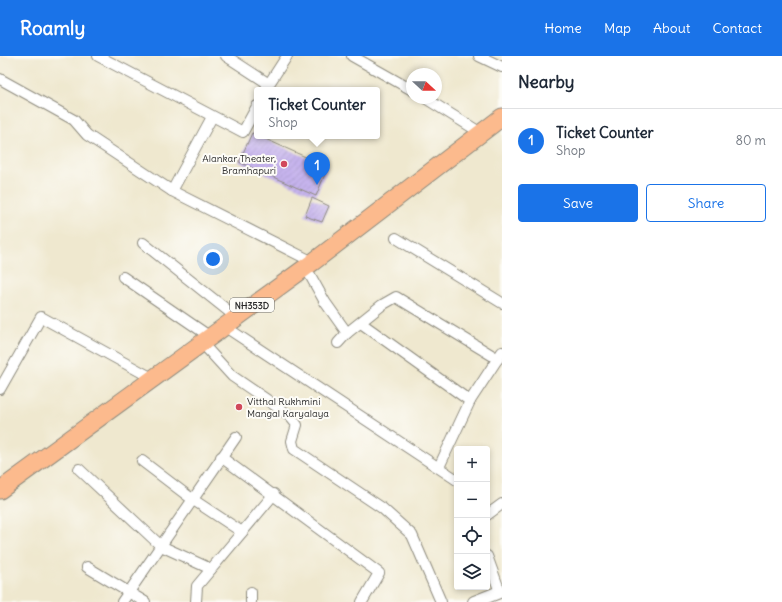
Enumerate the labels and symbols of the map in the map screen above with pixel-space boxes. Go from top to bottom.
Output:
north arrow [406,68,442,104]
place label: Alankar Theater, Bramhapuri [202,152,276,177]
pin: 1 [304,152,330,185]
marker: Alankar Theater, Bramhapuri [279,159,289,169]
your location [203,249,223,269]
road number: NH353D [230,298,274,312]
place label: Vitthal Rukhmini Mangal Karyalaya [247,395,329,420]
marker: Vitthal Rukhmini Mangal Karyalaya [234,402,244,412]

